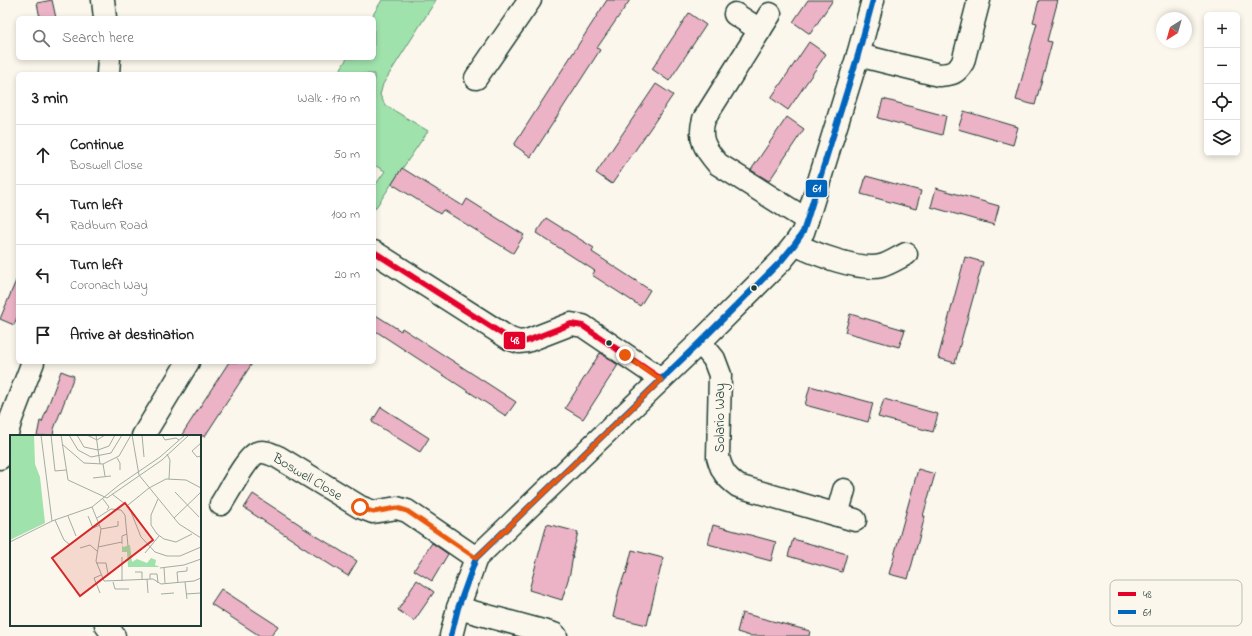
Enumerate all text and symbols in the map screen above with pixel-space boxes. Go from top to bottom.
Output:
north arrow [1156,12,1192,48]
map controls [1204,12,1240,156]
button: + [1204,12,1240,48]
search box [16,16,376,60]
icon: search [30,27,52,49]
text: Search here [62,27,134,49]
button: − [1204,48,1240,84]
button: locate [1204,84,1240,120]
text: 3 min [32,86,68,111]
text: Walk · 170 m [297,89,360,108]
button: layers [1204,120,1240,156]
text: Continue [70,134,124,156]
icon: ahead [32,144,54,166]
text: 50 m [334,145,360,164]
text: Boswell Close [70,156,143,175]
line badge: 61 [805,179,828,198]
text: 61 [812,181,822,197]
text: Turn left [70,194,123,216]
icon: left [32,204,54,226]
text: 100 m [331,205,360,224]
text: Radburn Road [70,216,148,235]
text: Turn left [70,254,123,276]
icon: left [32,264,54,286]
text: 20 m [335,265,360,284]
text: Coronach Way [70,276,148,295]
unlabelled marker [749,283,759,293]
icon: arrive [32,324,54,346]
text: Arrive at destination [70,324,194,346]
line badge: 48 [503,331,526,350]
text: 48 [510,333,520,349]
unlabelled marker [604,338,614,348]
route end [616,346,634,364]
street label: Solario Way [710,383,732,453]
inset map [10,435,201,626]
street label: Boswell Close [267,448,347,507]
route start [351,498,369,516]
legend [1110,580,1242,626]
text: 48 [1143,587,1152,603]
text: 61 [1143,605,1152,621]

